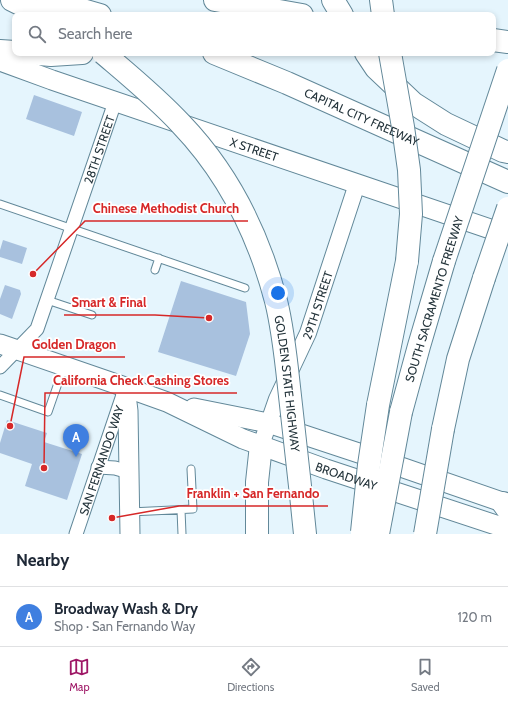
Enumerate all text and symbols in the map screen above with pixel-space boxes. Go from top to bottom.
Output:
search box [12,12,496,56]
icon: search [26,23,48,45]
text: Search here [58,25,133,43]
street label: CAPITAL CITY FREEWAY [302,84,422,149]
street label: 28TH STREET [80,113,118,186]
street label: X STREET [228,134,281,164]
callout: Chinese Methodist Church [85,196,248,221]
text: Chinese Methodist Church [93,200,239,216]
street label: SOUTH SACRAMENTO FREEWAY [402,214,466,384]
street label: 29TH STREET [299,268,336,342]
your location [268,283,288,303]
callout: Smart & Final [64,290,155,315]
text: Smart & Final [72,294,147,310]
street label: GOLDEN STATE HIGHWAY [272,314,304,453]
callout: Golden Dragon [24,332,125,357]
text: Golden Dragon [32,336,116,352]
callout: California Check Cashing Stores [45,368,237,393]
text: California Check Cashing Stores [53,372,230,388]
street label: SAN FERNANDO WAY [75,403,127,517]
pin: A [63,424,89,457]
street label: BROADWAY [314,458,379,493]
callout: Franklin + San Fernando [179,481,328,506]
text: Franklin + San Fernando [186,485,320,501]
text: Nearby [16,550,69,570]
text: Broadway Wash & Dry [54,600,198,618]
text: A [25,609,33,625]
text: 120 m [458,609,492,625]
text: Shop · San Fernando Way [54,618,195,634]
tab: Map [68,656,90,694]
tab: Directions [227,656,274,694]
tab: Saved [411,656,440,694]

